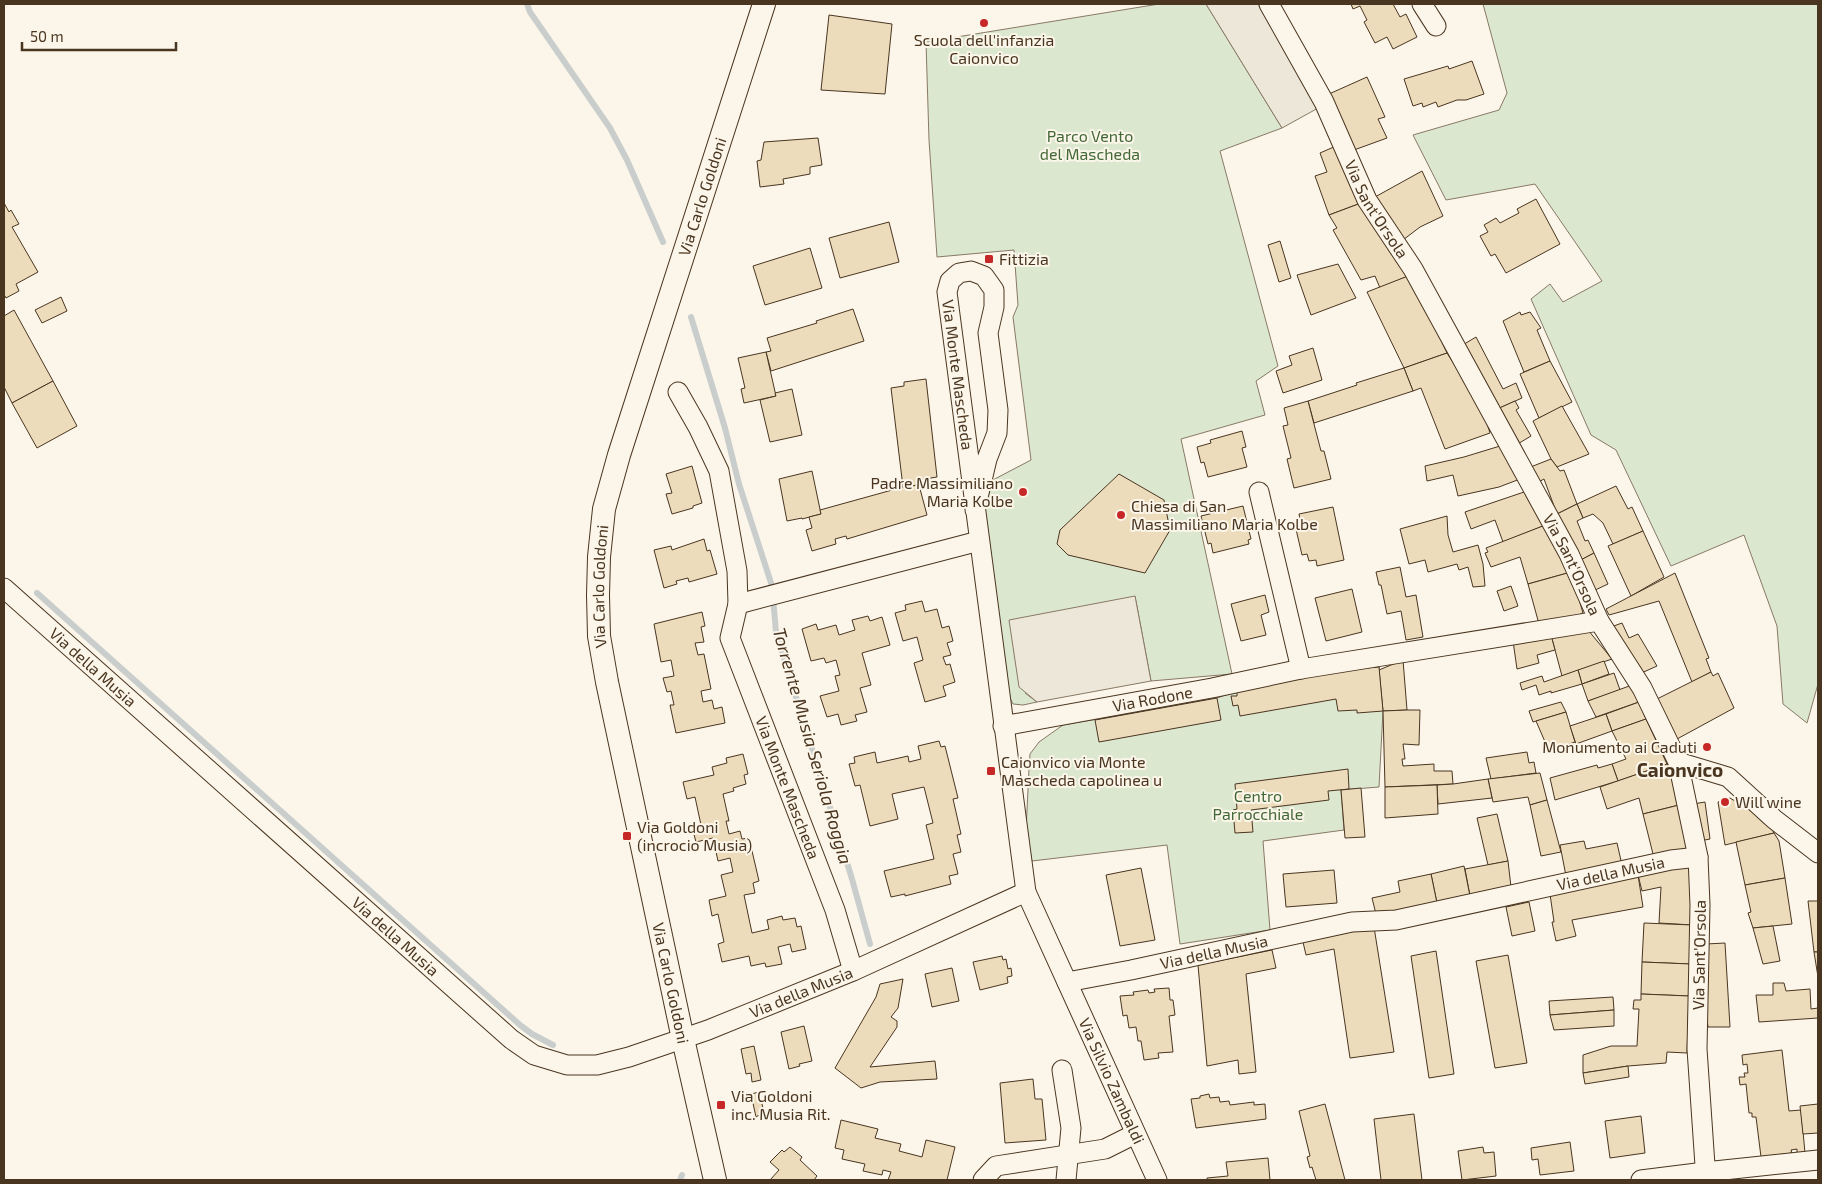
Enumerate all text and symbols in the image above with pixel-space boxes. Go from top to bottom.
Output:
marker: Scuola dell'infanzia Caionvico [978,17,990,29]
scale bar [22,20,176,52]
text: 50 m [30,27,64,45]
place label: Scuola dell'infanzia Caionvico [914,30,1054,67]
park label: Parco Vento del Mascheda [1040,126,1140,163]
street label: Via Carlo Goldoni [674,135,730,258]
street label: Via Sant'Orsola [1342,157,1413,261]
place label: Fittizia [999,249,1049,268]
marker: Fittizia [983,253,995,265]
street label: Via Monte Mascheda [939,299,978,451]
place label: Padre Massimiliano Maria Kolbe [870,473,1013,510]
marker: Padre Massimiliano Maria Kolbe [1017,486,1029,498]
place label: Chiesa di San Massimiliano Maria Kolbe [1131,496,1318,533]
marker: Chiesa di San Massimiliano Maria Kolbe [1115,509,1127,521]
street label: Via Sant'Orsola [1540,510,1605,618]
street label: Via Carlo Goldoni [588,524,611,649]
street label: Via della Musia [46,623,141,710]
water label: Torrente Musia Seriola Roggia [769,625,857,866]
street label: Via Rodone [1111,682,1194,715]
street label: Via Monte Mascheda [752,713,824,862]
place label: Monumento ai Caduti [1542,737,1697,756]
marker: Monumento ai Caduti [1701,741,1713,753]
place label: Caionvico via Monte Mascheda capolinea u [1001,752,1162,789]
district label: Caionvico [1637,758,1723,781]
marker: Caionvico via Monte Mascheda capolinea u [985,765,997,777]
park label: Centro Parrocchiale [1213,786,1303,823]
place label: Will wine [1735,792,1802,811]
marker: Will wine [1719,796,1731,808]
place label: Via Goldoni (incrocio Musia) [637,817,752,854]
marker: Via Goldoni (incrocio Musia) [621,830,633,842]
street label: Via della Musia [1555,852,1666,894]
street label: Via della Musia [348,892,443,979]
street label: Via Sant'Orsola [1688,900,1709,1010]
street label: Via Carlo Goldoni [649,921,694,1045]
street label: Via della Musia [1158,931,1270,972]
street label: Via della Musia [746,962,855,1021]
street label: Via Silvio Zambaldi [1075,1015,1149,1147]
place label: Via Goldoni inc. Musia Rit. [731,1086,831,1123]
marker: Via Goldoni inc. Musia Rit. [715,1099,727,1111]

